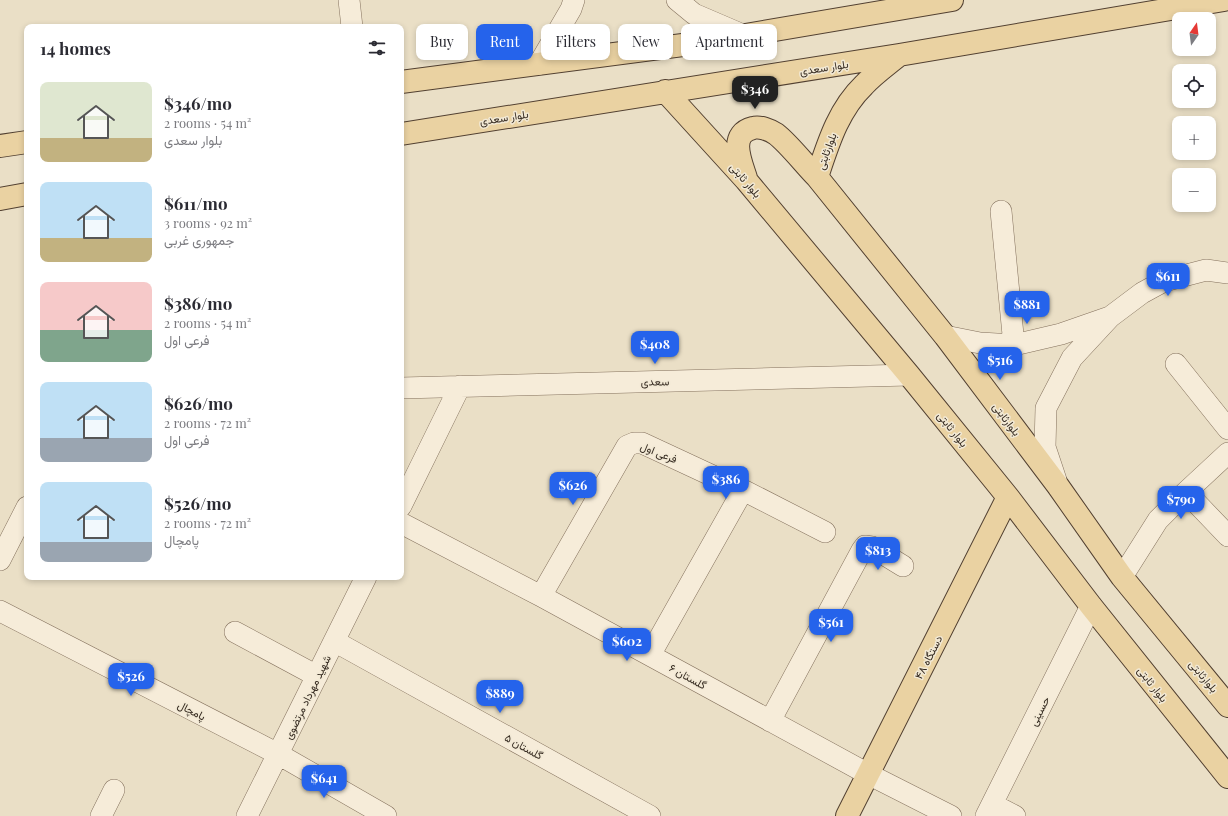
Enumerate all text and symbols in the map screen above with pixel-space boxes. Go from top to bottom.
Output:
north arrow [1172,12,1216,56]
map controls [1172,12,1216,212]
chip: Buy [416,24,468,60]
chip: Rent [476,24,533,60]
chip: Filters [541,24,610,60]
chip: New [618,24,673,60]
chip: Apartment [681,24,777,60]
text: 14 homes [40,37,111,59]
icon: filters [366,37,388,59]
street label: بلوار سعدی [798,56,850,78]
button: locate [1172,64,1216,108]
pin: $346 [731,76,779,110]
text: $346 [741,80,769,97]
text: $346/mo [164,92,232,114]
icon: home [72,98,120,146]
street label: بلوار سعدی [478,106,530,128]
text: 2 rooms · 54 m² [164,114,252,131]
button: + [1172,116,1216,160]
text: بلوار سعدی [164,131,222,148]
street label: بلوارثابتی [812,131,840,171]
street label: بلوار ثابتی [727,159,765,201]
button: − [1172,168,1216,212]
text: $611/mo [164,192,228,214]
icon: home [72,198,120,246]
text: 3 rooms · 92 m² [164,214,252,231]
text: جمهوری غربی [164,231,234,248]
pin: $611 [1144,263,1192,297]
text: $611 [1156,267,1180,284]
pin: $881 [1003,291,1051,325]
text: $386/mo [164,292,232,314]
text: $881 [1013,295,1041,312]
icon: home [72,298,120,346]
text: 2 rooms · 54 m² [164,314,252,331]
text: فرعی اول [164,331,210,348]
pin: $408 [631,331,679,365]
text: $408 [640,335,670,352]
pin: $516 [976,347,1024,381]
text: $516 [987,351,1013,368]
street label: سعدی [641,373,670,389]
text: $626/mo [164,392,233,414]
icon: home [72,398,120,446]
street label: بلوارثابتی [990,399,1024,439]
street label: بلوار ثابتی [934,408,972,450]
text: 2 rooms · 72 m² [164,414,251,431]
text: فرعی اول [164,431,210,448]
street label: فرعی اول [638,438,680,466]
pin: $386 [702,466,750,500]
text: $386 [712,470,740,487]
pin: $626 [549,472,597,506]
text: $626 [559,476,587,493]
pin: $790 [1157,486,1205,520]
text: $790 [1167,490,1195,507]
text: $526/mo [164,492,231,514]
icon: home [72,498,120,546]
text: 2 rooms · 72 m² [164,514,251,531]
text: پامچال [164,531,199,548]
pin: $813 [854,537,902,571]
text: $813 [865,541,891,558]
pin: $561 [807,609,855,643]
text: $561 [818,613,844,630]
pin: $602 [603,628,651,662]
text: $602 [612,632,642,649]
street label: ۴۸ دستگاه [911,633,945,681]
street label: شهید مهرداد مرتضوی [280,652,334,742]
street label: بلوارثابتی [1186,657,1222,695]
street label: گلستان ۶ [667,660,709,692]
pin: $526 [107,663,155,697]
street label: بلوار ثابتی [1134,663,1172,705]
text: $526 [117,667,145,684]
pin: $889 [476,680,524,714]
text: $889 [485,684,515,701]
street label: حسینی [1025,694,1053,728]
street label: پامچال [175,697,209,724]
street label: گلستان ۵ [502,729,546,763]
pin: $641 [300,765,348,799]
text: $641 [311,769,337,786]

